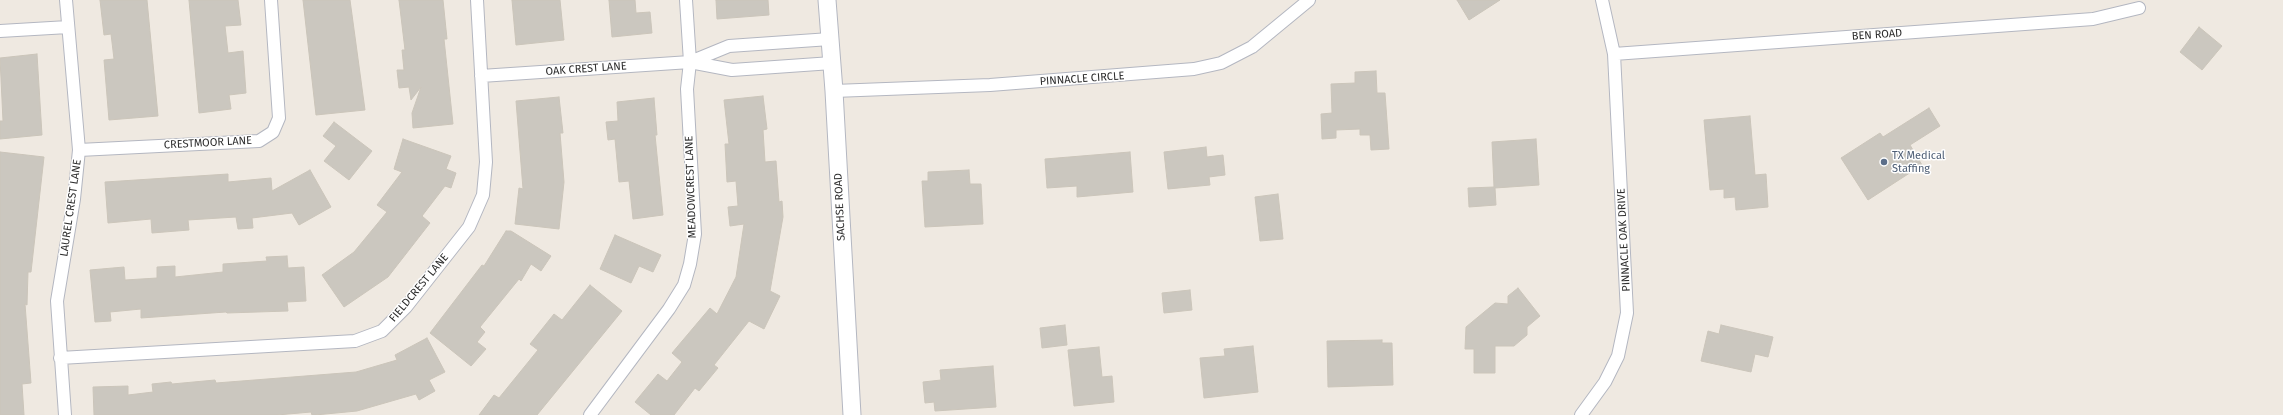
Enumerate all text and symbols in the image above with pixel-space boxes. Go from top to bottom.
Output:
street label: BEN ROAD [1851,27,1903,43]
street label: OAK CREST LANE [545,60,627,78]
street label: PINNACLE CIRCLE [1039,69,1125,89]
street label: CRESTMOOR LANE [164,134,252,152]
street label: MEADOWCREST LANE [683,135,699,239]
place label: TX Medical Staffing [1892,149,1945,175]
marker: TX Medical Staffing [1879,157,1889,167]
street label: LAUREL CREST LANE [58,159,84,257]
street label: SACHSE ROAD [832,173,848,241]
street label: PINNACLE OAK DRIVE [1615,188,1633,292]
street label: FIELDCREST LANE [387,251,451,325]

